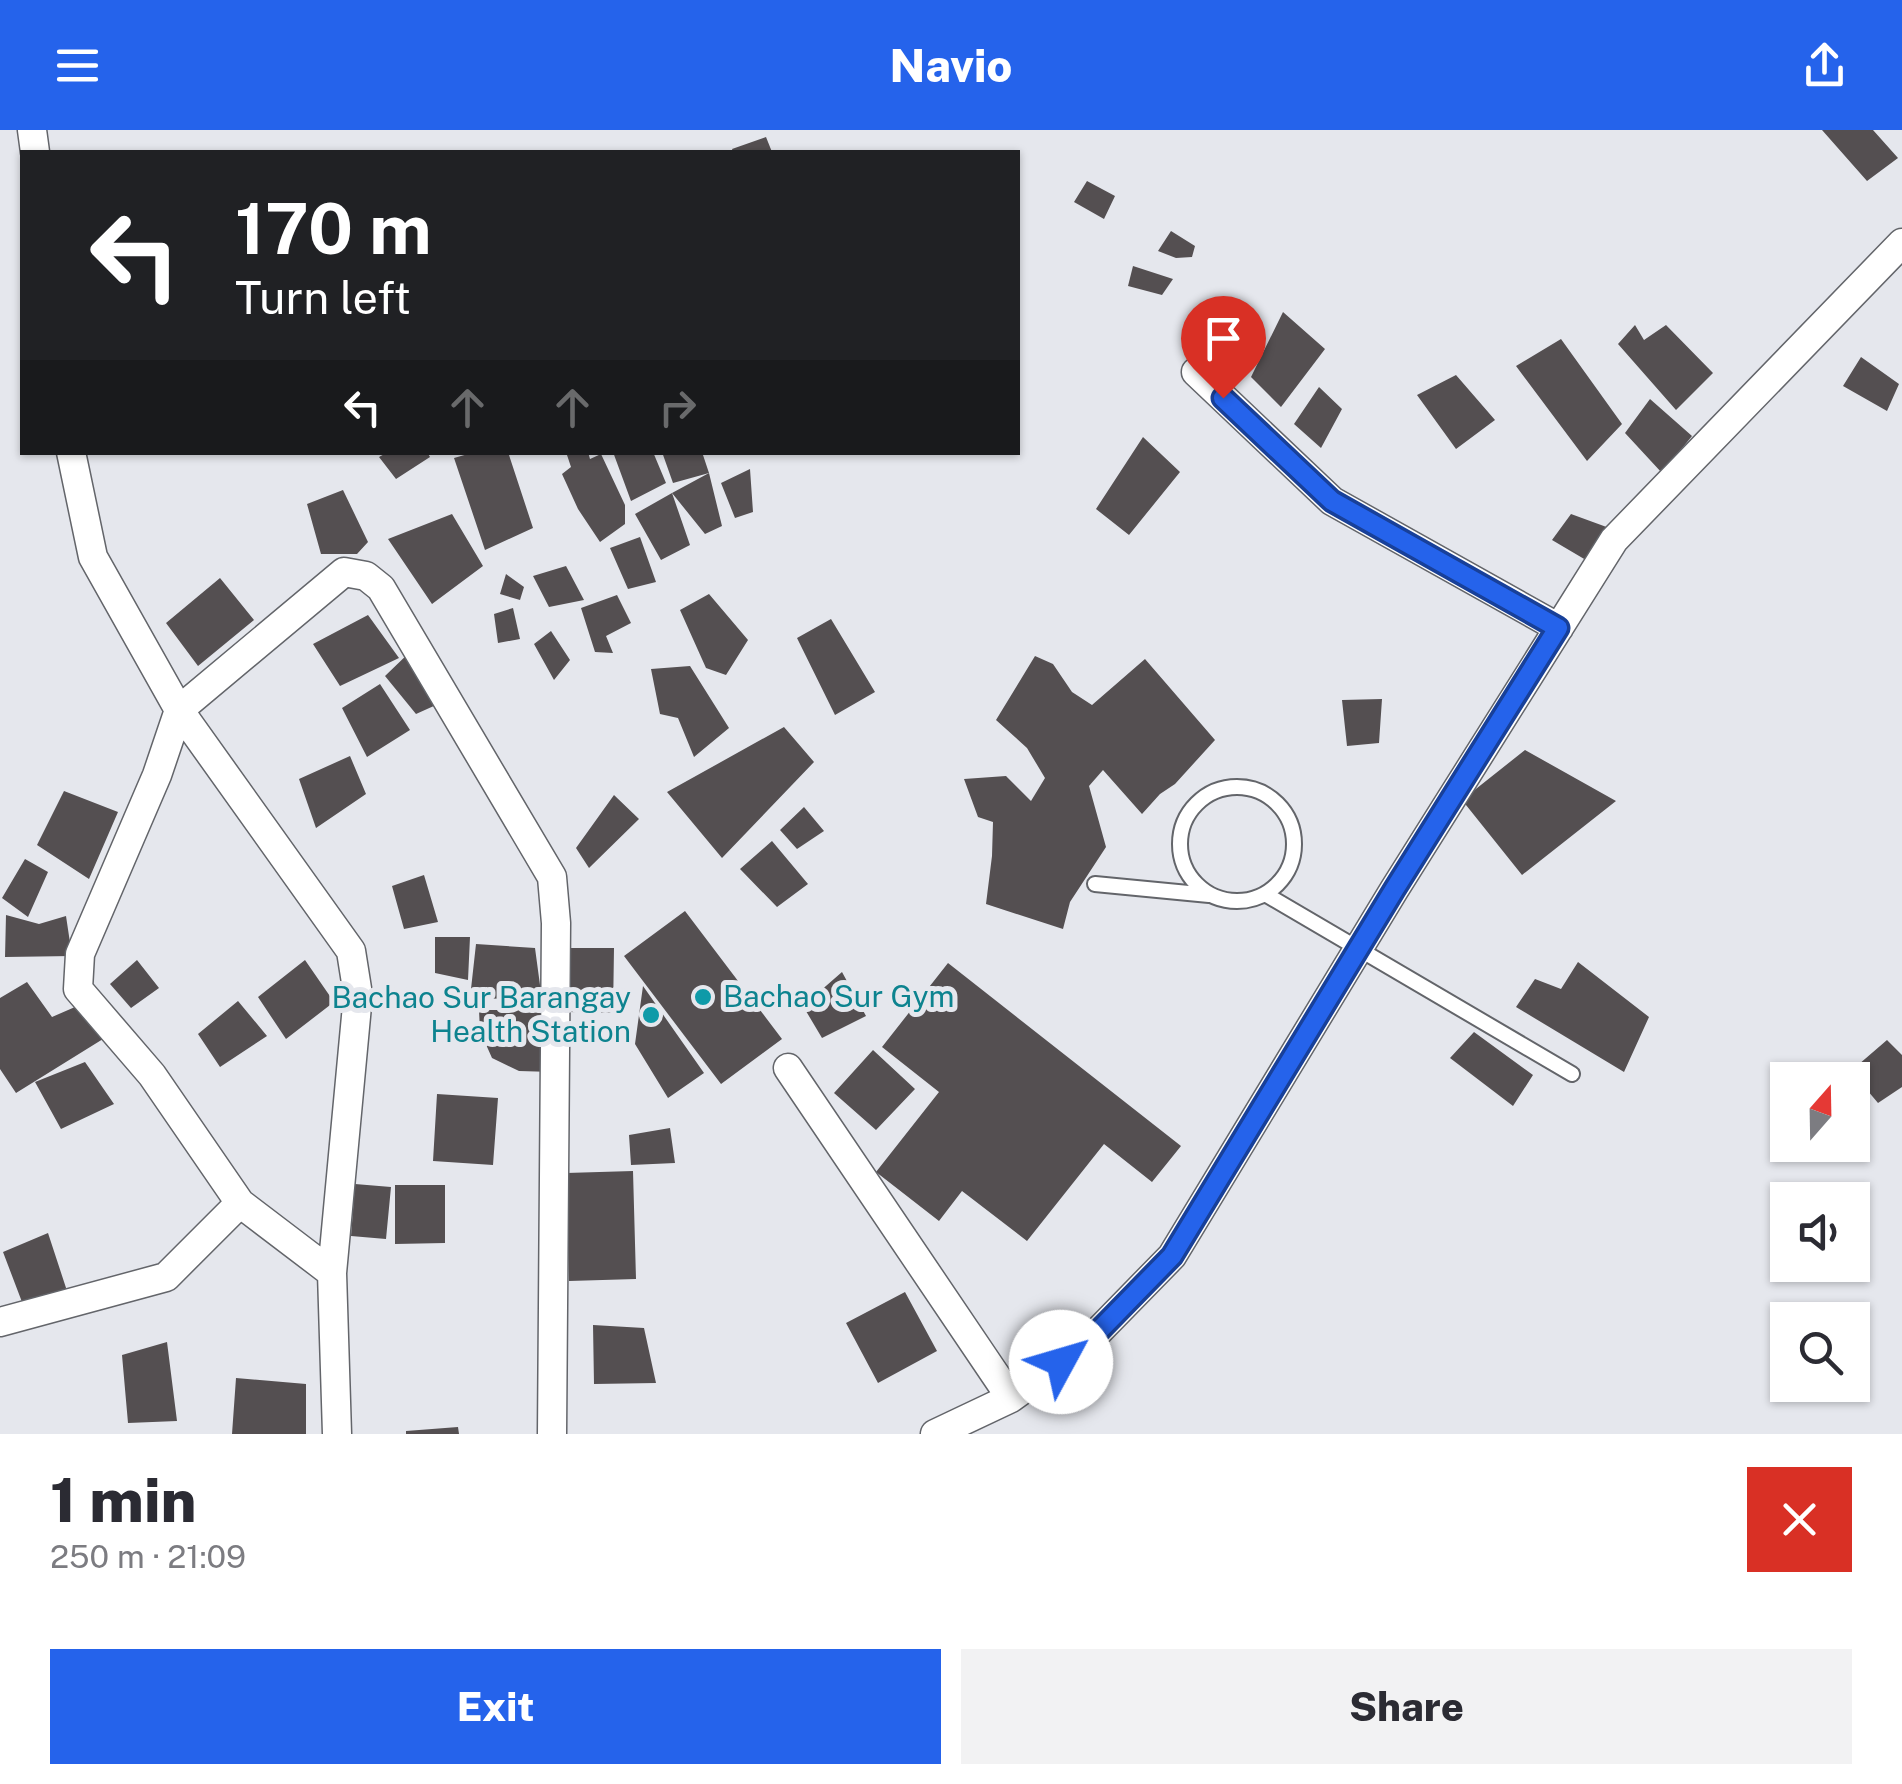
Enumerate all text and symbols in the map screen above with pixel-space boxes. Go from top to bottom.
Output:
icon: menu [50,38,105,93]
icon: share [1797,38,1852,93]
text: Navio [890,39,1012,92]
text: 170 m [235,187,432,270]
icon: left [70,190,200,320]
text: Turn left [235,271,411,324]
pin [1181,296,1266,399]
icon: arrive [1196,311,1251,366]
icon: left [335,380,390,435]
icon: ahead [440,380,495,435]
icon: ahead [545,380,600,435]
icon: right [650,380,705,435]
place label: Bachao Sur Gym [723,978,954,1014]
place label: Bachao Sur Barangay Health Station [331,979,631,1049]
marker: Bachao Sur Gym [692,986,714,1008]
marker: Bachao Sur Barangay Health Station [640,1004,662,1026]
north arrow [1770,1062,1870,1162]
map controls [1770,1062,1870,1402]
button: sound [1770,1182,1870,1282]
button: search [1770,1302,1870,1402]
position arrow [1009,1310,1113,1414]
text: 1 min [50,1465,197,1536]
button: close [1747,1467,1852,1572]
text: 250 m · 21:09 [50,1538,246,1575]
button: Exit [50,1649,941,1764]
button: Share [961,1649,1852,1764]

